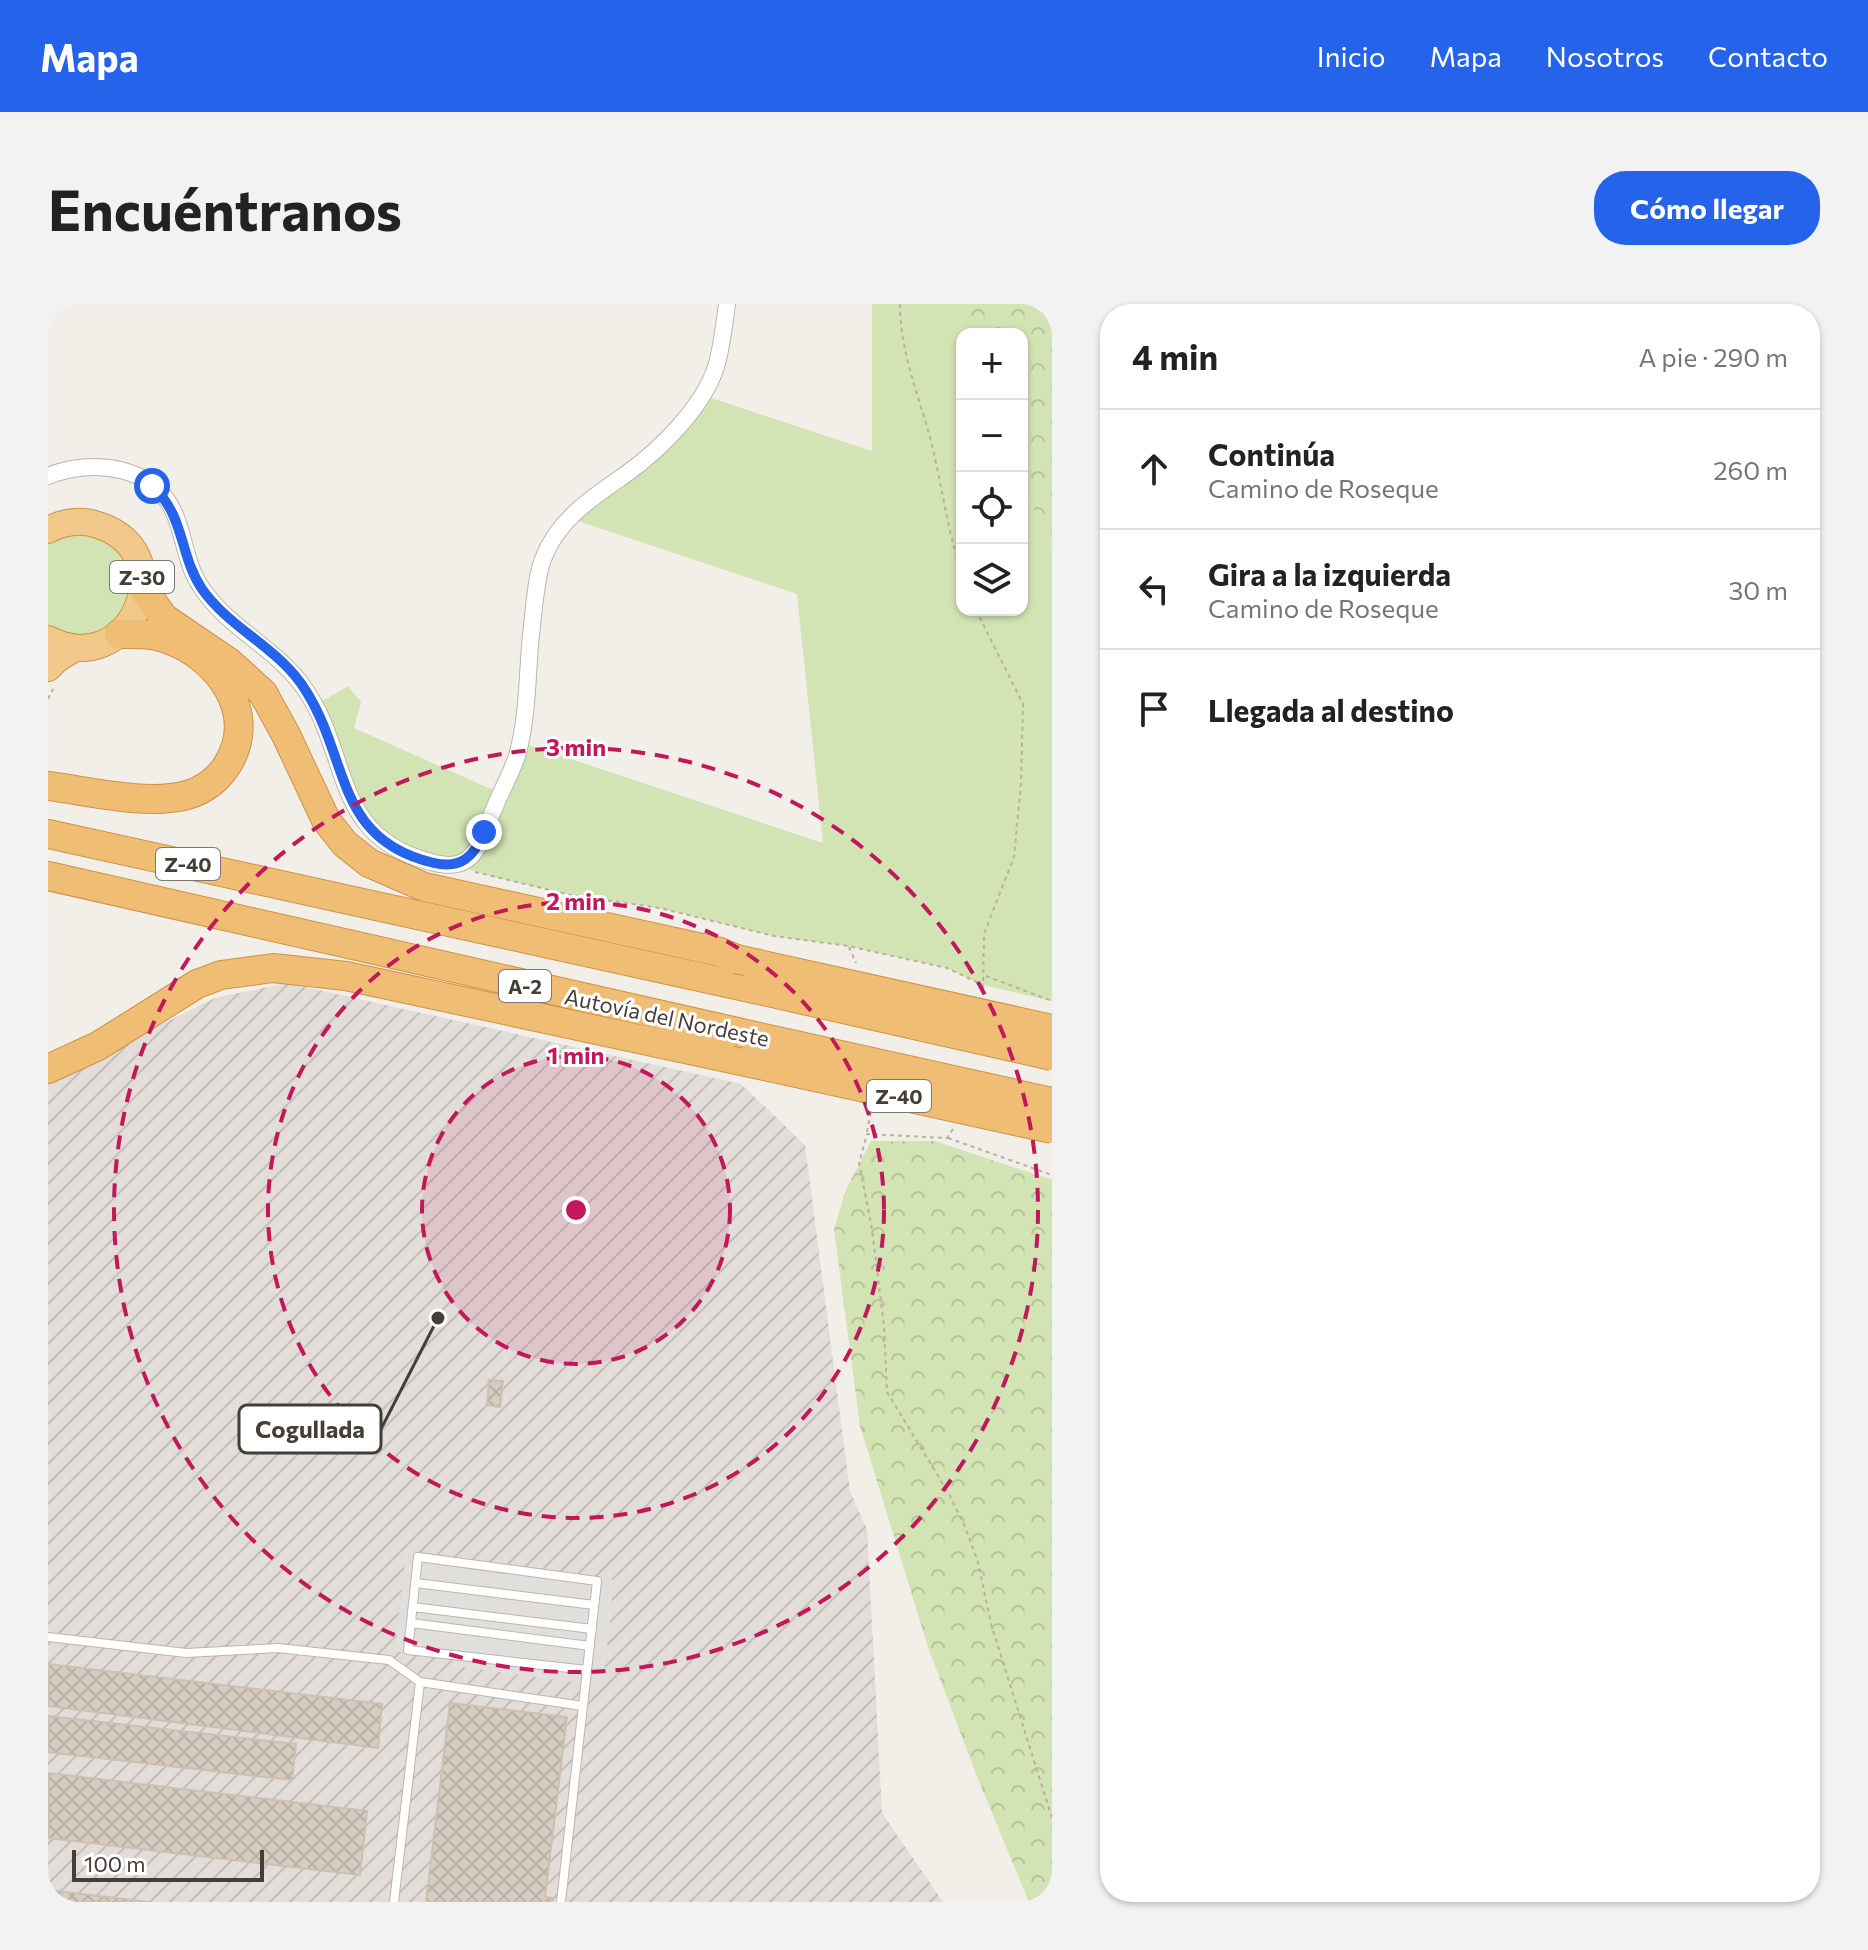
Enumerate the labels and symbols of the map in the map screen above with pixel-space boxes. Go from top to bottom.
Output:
route start [134,468,170,504]
road number: Z-30 [110,561,174,593]
text: 3 min [546,732,606,761]
route end [466,814,502,850]
road number: Z-40 [156,848,220,880]
text: 2 min [546,886,606,915]
road number: A-2 [499,970,551,1002]
street label: Autovía del Nordeste [562,982,772,1052]
text: 1 min [548,1040,604,1069]
road number: Z-40 [867,1080,931,1112]
centre of rings [562,1196,590,1224]
callout: Cogullada [239,1405,381,1453]
text: Cogullada [255,1414,365,1443]
scale bar [72,1846,264,1882]

